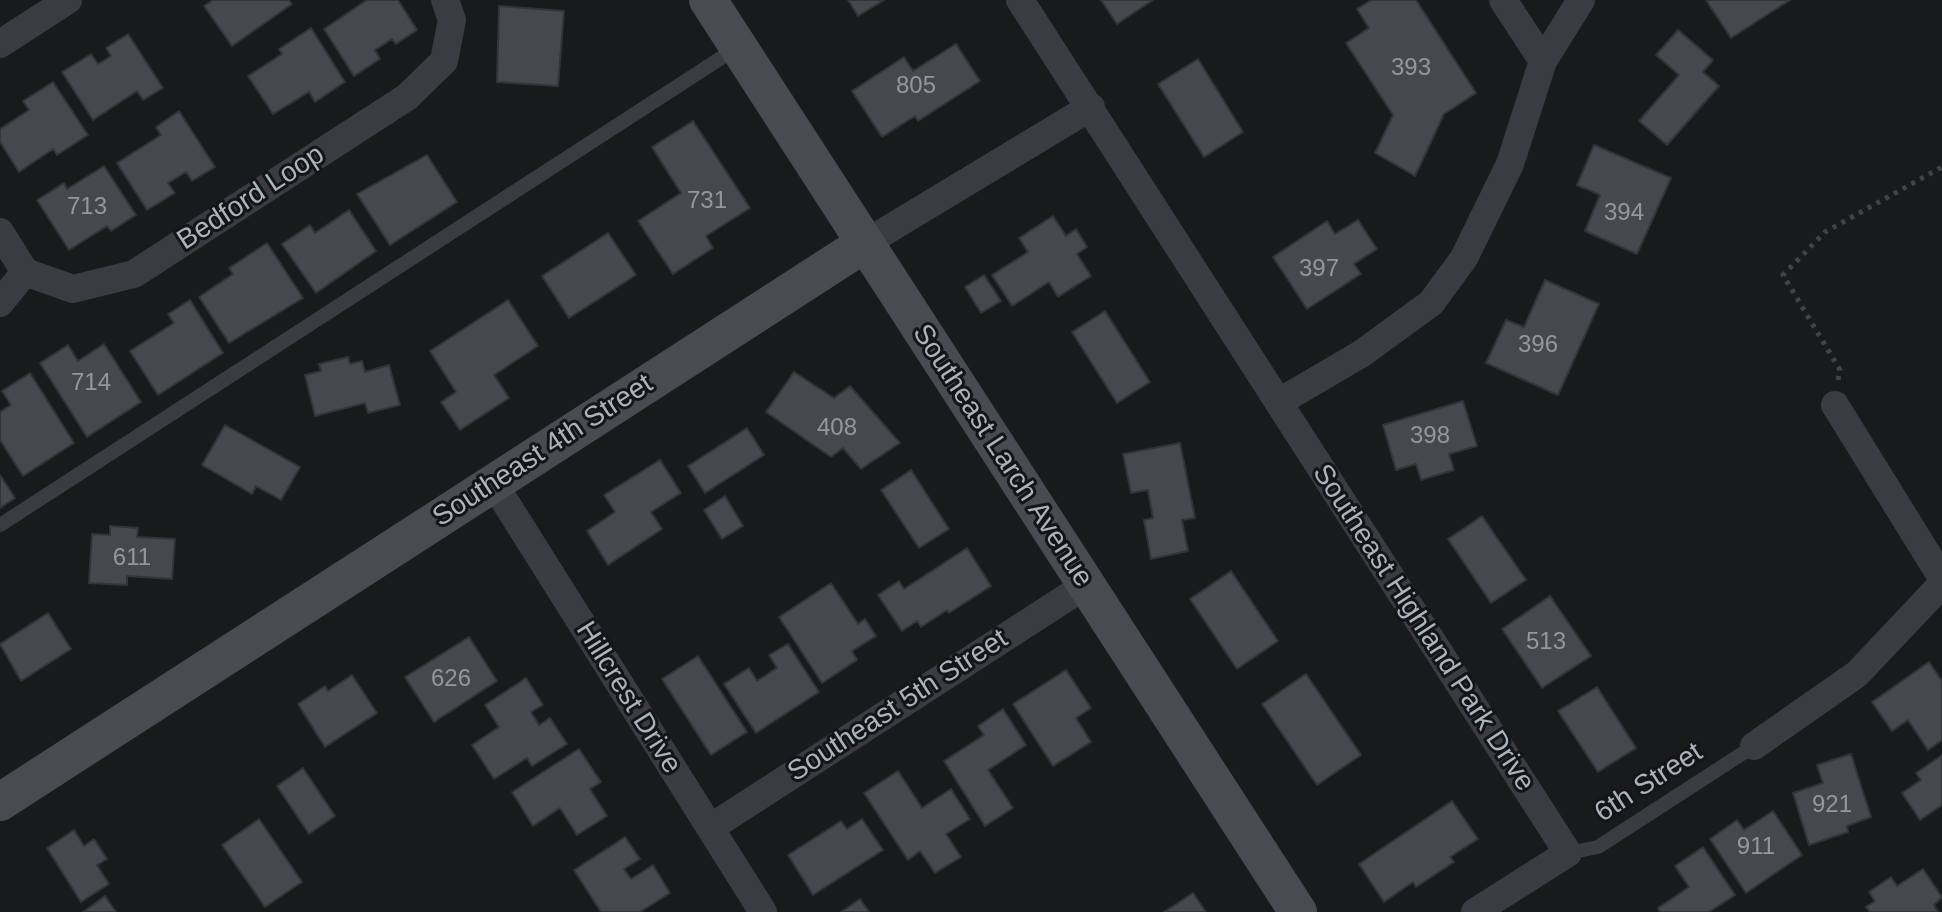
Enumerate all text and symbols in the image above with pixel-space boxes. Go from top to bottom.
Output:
house number: 393 [1391,54,1431,82]
house number: 805 [896,72,936,100]
street label: Bedford Loop [171,138,331,258]
house number: 731 [687,187,727,215]
house number: 713 [67,193,107,221]
house number: 394 [1604,199,1644,227]
house number: 397 [1299,255,1339,283]
street label: Southeast Larch Avenue [905,318,1099,594]
house number: 396 [1518,331,1558,359]
street label: Southeast 4th Street [427,367,659,535]
house number: 714 [71,369,111,397]
house number: 408 [817,414,857,442]
house number: 398 [1410,422,1450,450]
street label: Southeast Highland Park Drive [1305,458,1541,798]
house number: 611 [113,544,151,572]
street label: Hillcrest Drive [568,616,688,780]
street label: Southeast 5th Street [782,622,1014,790]
house number: 513 [1526,628,1566,656]
house number: 626 [431,665,471,693]
street label: 6th Street [1589,736,1709,830]
house number: 921 [1812,791,1852,819]
house number: 911 [1737,833,1775,861]

